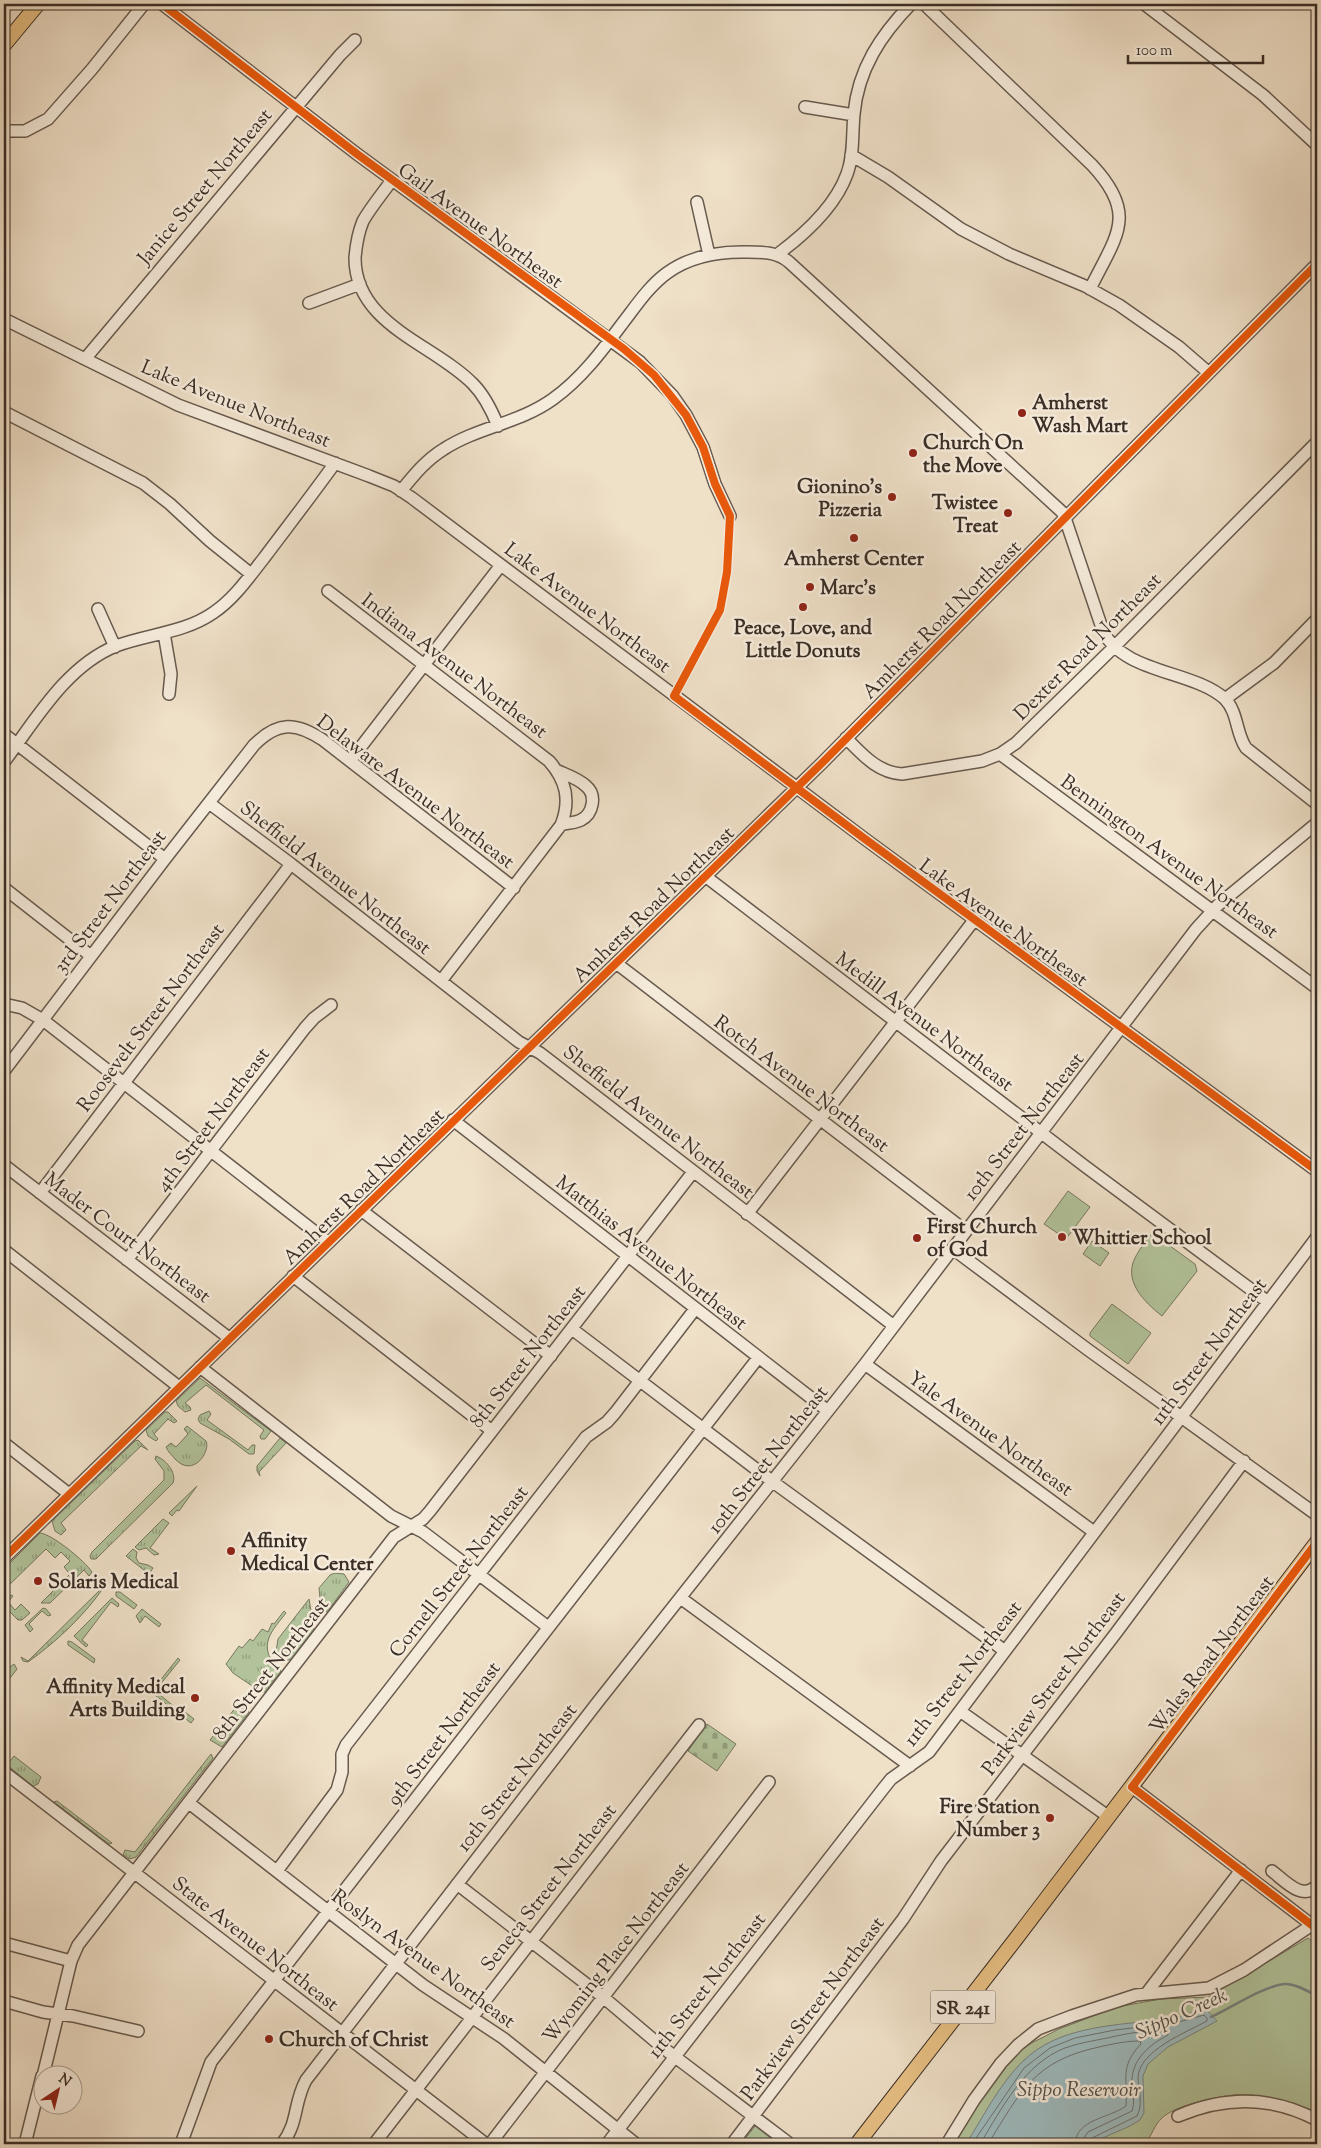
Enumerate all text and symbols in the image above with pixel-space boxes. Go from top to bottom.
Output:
scale bar [1128,32,1264,64]
text: 100 m [1136,41,1173,62]
street label: Janice Street Northeast [131,103,280,273]
street label: Gail Avenue Northeast [391,157,568,297]
street label: Lake Avenue Northeast [136,354,334,457]
place label: Amherst Wash Mart [1032,390,1128,442]
marker: Amherst Wash Mart [1016,407,1028,419]
place label: Church On the Move [923,430,1024,482]
marker: Church On the Move [907,447,919,459]
place label: Gionino's Pizzeria [797,474,883,526]
place label: Twistee Treat [932,490,998,542]
marker: Gionino's Pizzeria [886,491,898,503]
marker: Twistee Treat [1002,507,1014,519]
marker: Amherst Center [848,532,860,544]
street label: Amherst Road Northeast [856,534,1029,707]
street label: Lake Avenue Northeast [497,537,676,682]
place label: Amherst Center [784,546,925,575]
street label: Dexter Road Northeast [1008,567,1169,728]
place label: Marc's [820,575,876,604]
marker: Marc's [804,581,816,593]
street label: Indiana Avenue Northeast [354,587,553,747]
marker: Peace, Love, and Little Donuts [797,601,809,613]
place label: Peace, Love, and Little Donuts [734,615,873,667]
street label: Delaware Avenue Northeast [309,709,520,877]
street label: Bennington Avenue Northeast [1053,769,1284,947]
street label: Sheffield Avenue Northeast [233,795,436,963]
street label: Amherst Road Northeast [567,821,742,991]
street label: 3rd Street Northeast [47,825,175,980]
street label: Lake Avenue Northeast [912,853,1093,995]
street label: Roosevelt Street Northeast [71,918,233,1119]
street label: Medill Avenue Northeast [828,946,1019,1100]
street label: Rotch Avenue Northeast [707,1009,894,1161]
street label: Sheffield Avenue Northeast [556,1039,759,1207]
street label: 4th Street Northeast [150,1042,278,1199]
street label: 10th Street Northeast [958,1047,1092,1208]
street label: Amherst Road Northeast [277,1103,452,1273]
street label: Mader Court Northeast [37,1167,216,1311]
street label: Matthias Avenue Northeast [548,1170,753,1338]
place label: First Church of God [927,1214,1037,1266]
place label: Whittier School [1072,1225,1212,1254]
marker: Whittier School [1056,1231,1068,1243]
marker: First Church of God [911,1232,923,1244]
street label: 11th Street Northeast [1145,1273,1275,1432]
street label: 8th Street Northeast [464,1280,594,1435]
street label: Yale Avenue Northeast [901,1365,1078,1505]
street label: 10th Street Northeast [702,1380,836,1541]
street label: Cornell Street Northeast [383,1480,537,1665]
place label: Affinity Medical Center [241,1528,374,1580]
marker: Affinity Medical Center [225,1545,237,1557]
place label: Solaris Medical [48,1569,179,1598]
street label: Wales Road Northeast [1144,1570,1282,1741]
marker: Solaris Medical [32,1575,44,1587]
street label: Parkview Street Northeast [976,1586,1134,1783]
street label: 8th Street Northeast [207,1592,337,1747]
street label: 11th Street Northeast [898,1595,1030,1754]
street label: 9th Street Northeast [381,1656,509,1813]
place label: Affinity Medical Arts Building [46,1674,185,1726]
marker: Affinity Medical Arts Building [189,1692,201,1704]
street label: 10th Street Northeast [451,1698,585,1859]
place label: Fire Station Number 3 [940,1794,1040,1846]
street label: Seneca Street Northeast [475,1798,625,1979]
marker: Fire Station Number 3 [1044,1812,1056,1824]
street label: Wyoming Place Northeast [537,1856,697,2051]
street label: State Avenue Northeast [165,1870,344,2020]
street label: Roslyn Avenue Northeast [325,1883,521,2037]
street label: 11th Street Northeast [642,1907,774,2066]
street label: Parkview Street Northeast [735,1911,893,2108]
water label: Sippo Creek [1131,1981,1233,2048]
road number: SR 241 [930,1990,996,2024]
place label: Church of Christ [279,2027,428,2056]
marker: Church of Christ [263,2033,275,2045]
north arrow [32,2066,82,2116]
text: N [54,2070,75,2092]
water label: Sippo Reservoir [1017,2076,1142,2106]

